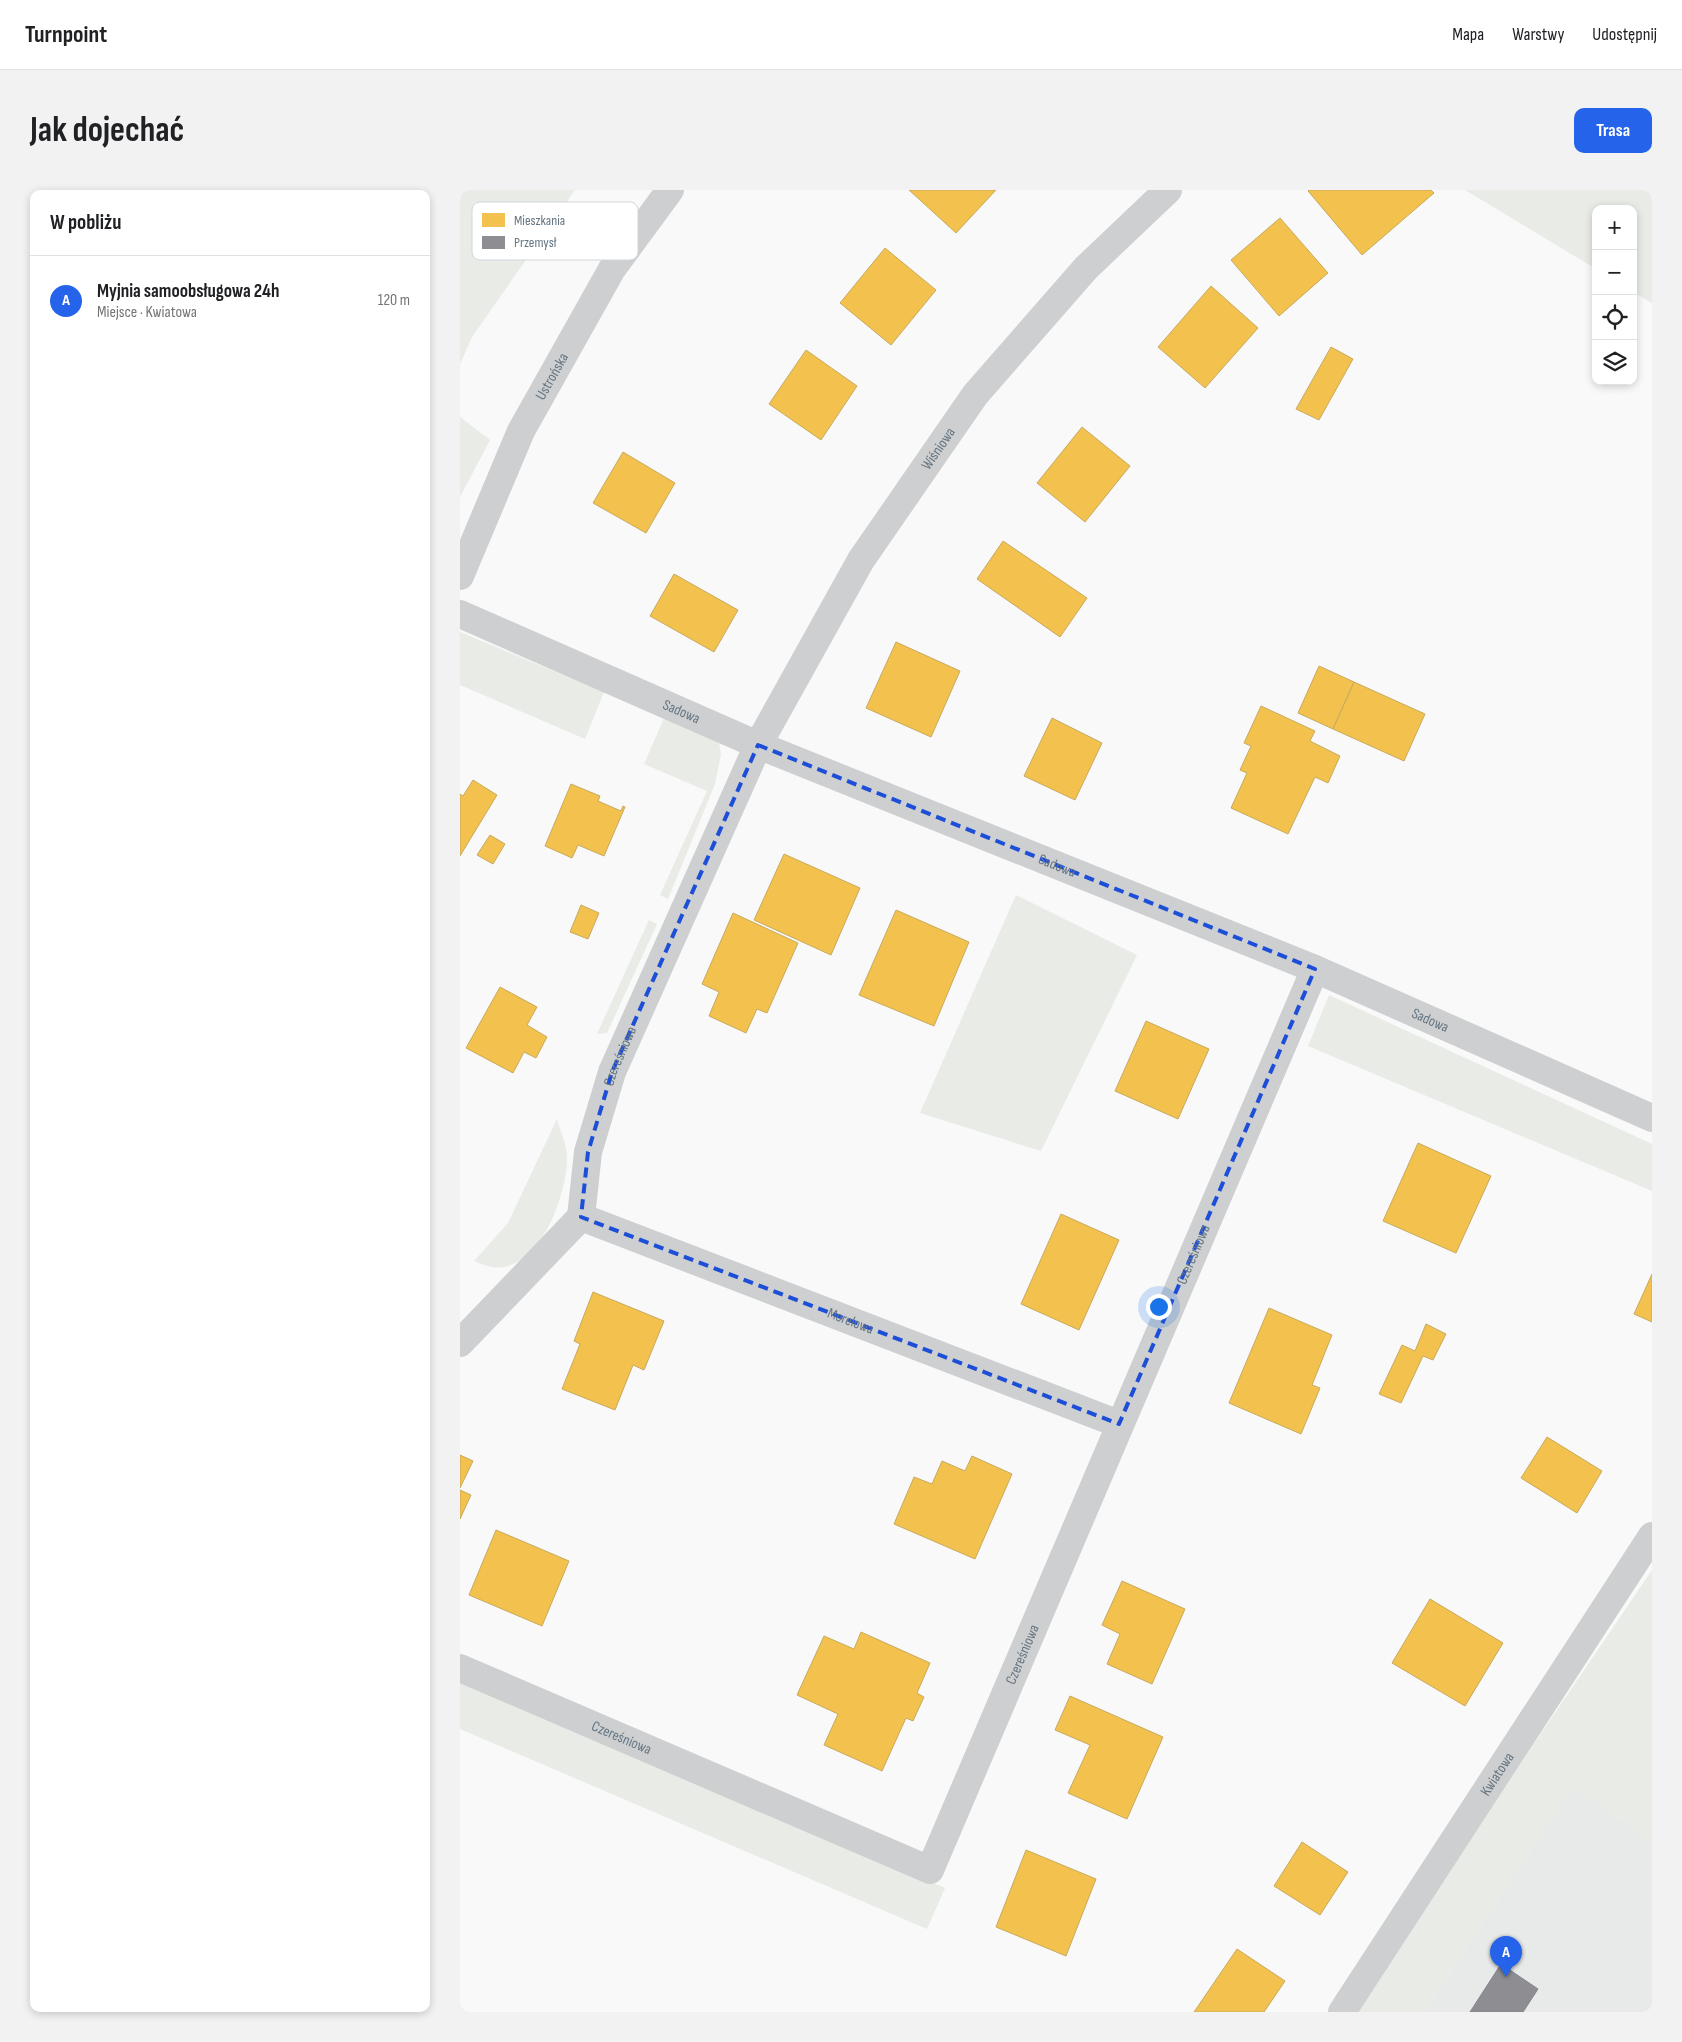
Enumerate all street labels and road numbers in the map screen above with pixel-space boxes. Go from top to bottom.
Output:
street label: Ustrońska [531,349,573,403]
street label: Wiśniowa [917,423,959,473]
street label: Sadowa [660,695,703,728]
street label: Sadowa [1036,849,1079,881]
street label: Sadowa [1409,1003,1452,1037]
street label: Czereśniowa [599,1023,641,1088]
street label: Czereśniowa [1172,1221,1214,1287]
street label: Morelowa [825,1303,877,1338]
street label: Czereśniowa [1001,1621,1043,1687]
street label: Czereśniowa [589,1716,655,1759]
street label: Kwiatowa [1476,1748,1518,1799]

